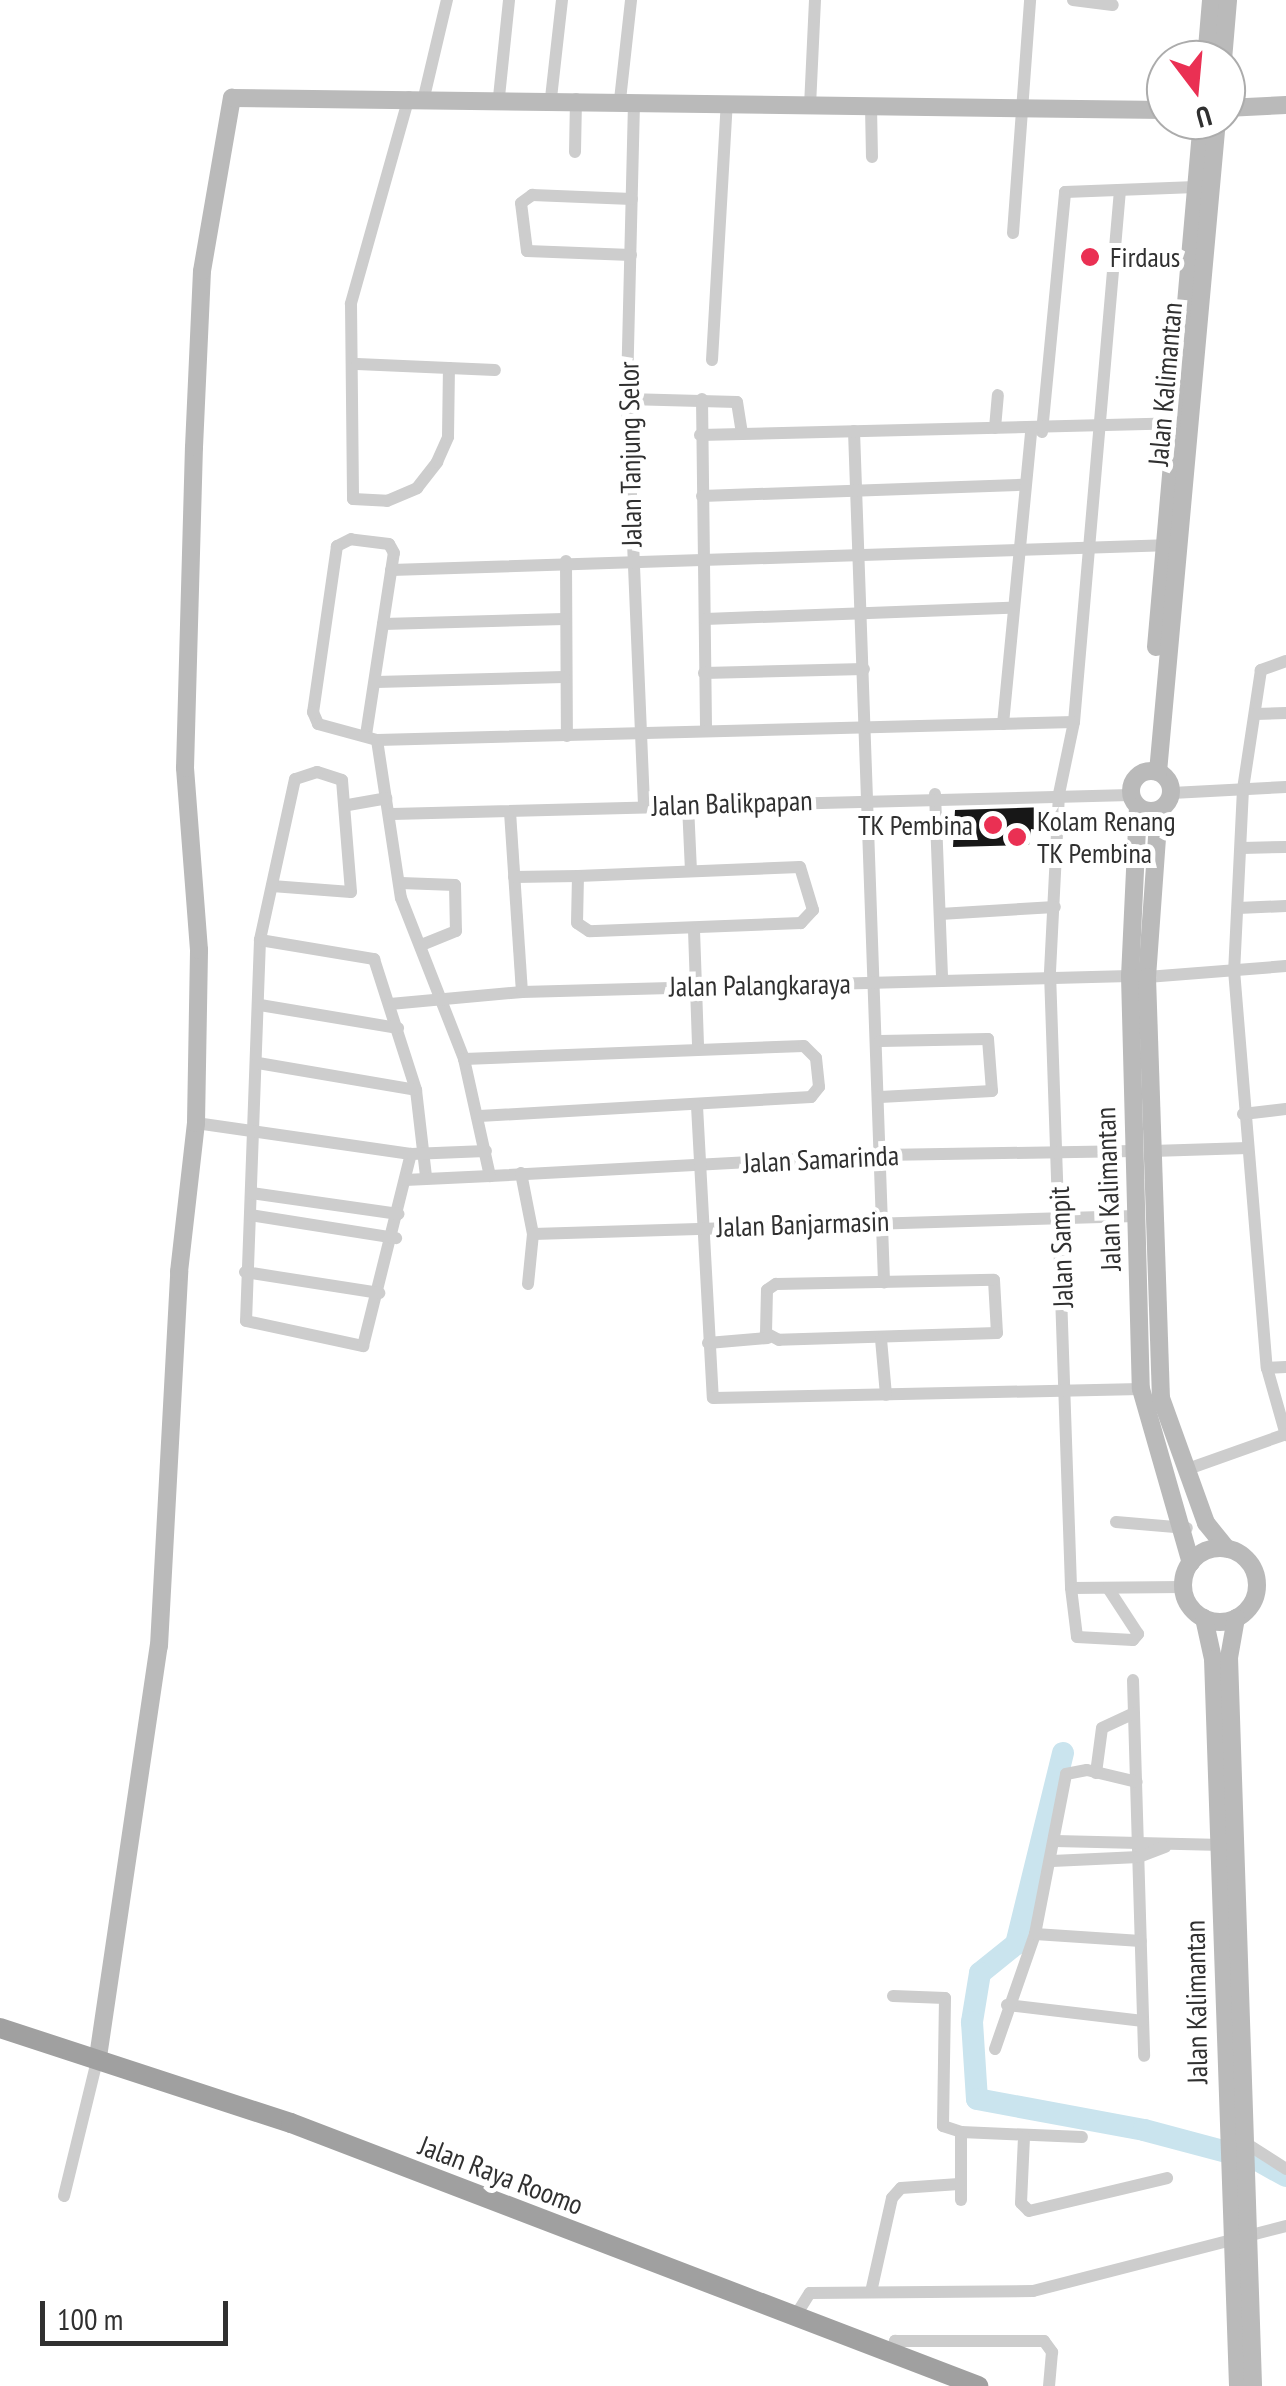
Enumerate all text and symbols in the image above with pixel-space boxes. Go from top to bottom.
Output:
north arrow [1146,40,1246,140]
text: U [1192,98,1216,137]
place label: Firdaus [1110,240,1180,274]
marker: Firdaus [1079,246,1101,268]
street label: Jalan Kalimantan [1141,301,1189,467]
street label: Jalan Tanjung Selor [612,361,648,547]
street label: Jalan Balikpapan [651,783,813,823]
place label: Kolam Renang TK Pembina [1037,804,1175,870]
place label: TK Pembina [857,808,973,842]
marker: TK Pembina [982,814,1004,836]
marker: Kolam Renang TK Pembina [1006,826,1028,848]
street label: Jalan Palangkaraya [669,967,851,1003]
street label: Jalan Kalimantan [1088,1107,1128,1271]
street label: Jalan Samarinda [742,1138,900,1180]
street label: Jalan Sampit [1042,1186,1080,1308]
street label: Jalan Banjarmasin [716,1204,890,1244]
street label: Jalan Kalimantan [1178,1920,1214,2084]
street label: Jalan Raya Roomo [414,2128,588,2222]
scale bar [45,2281,232,2343]
text: 100 m [57,2299,123,2338]

